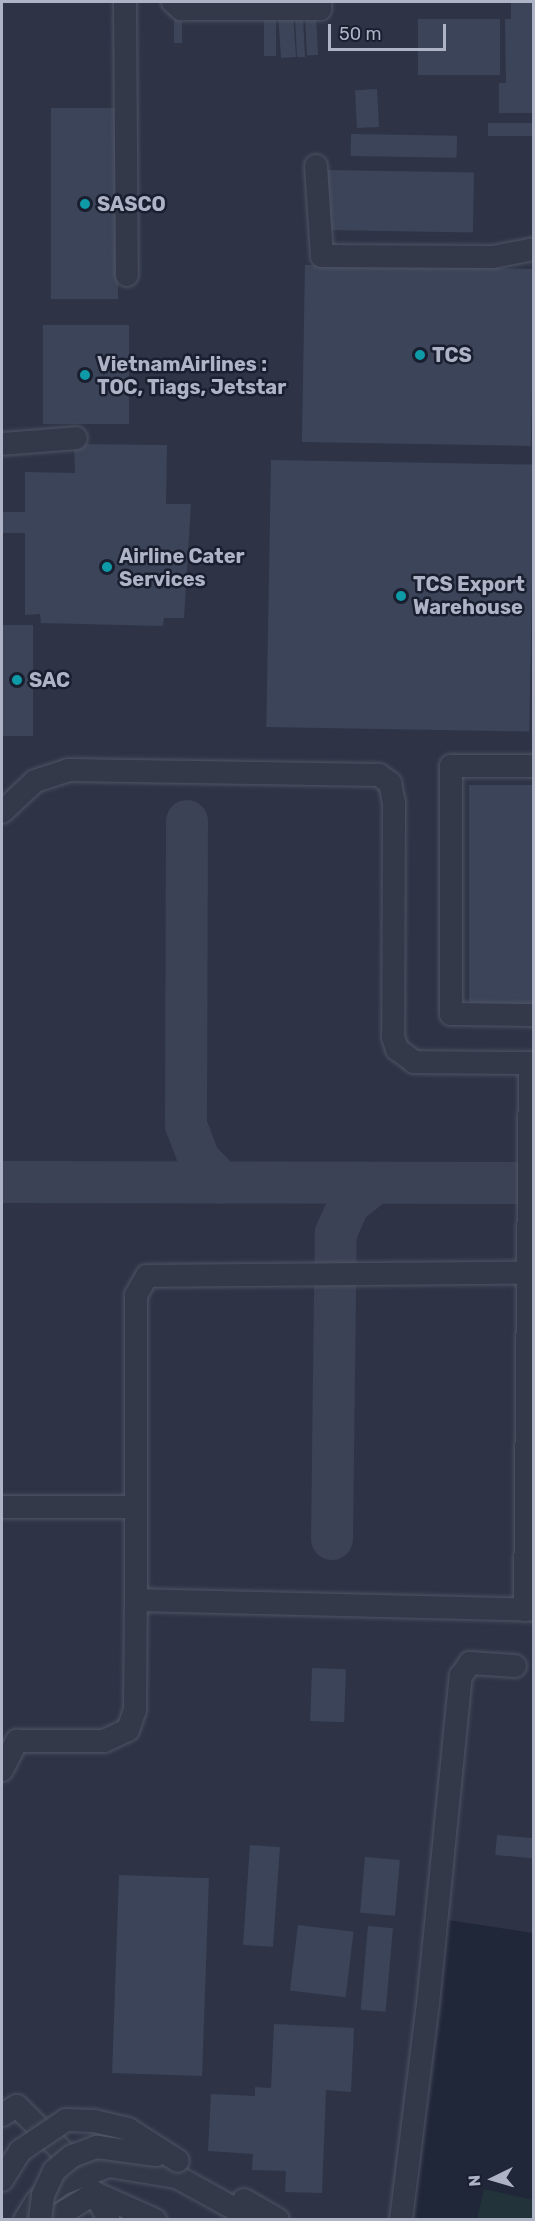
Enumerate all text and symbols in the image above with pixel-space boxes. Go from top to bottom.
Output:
scale bar [331,12,450,50]
text: 50 m [339,23,382,45]
place label: SASCO [97,192,166,216]
marker: SASCO [78,197,92,211]
place label: TCS [432,343,472,367]
marker: TCS [413,348,427,362]
place label: VietnamAirlines : TOC, Tiags, Jetstar [97,352,287,399]
marker: VietnamAirlines : TOC, Tiags, Jetstar [78,368,92,382]
place label: Airline Cater Services [119,544,245,591]
marker: Airline Cater Services [100,560,114,574]
place label: TCS Export Warehouse [413,572,525,619]
marker: TCS Export Warehouse [394,589,408,603]
place label: SAC [29,668,70,692]
marker: SAC [10,673,24,687]
north arrow [463,2149,523,2209]
text: N [465,2174,485,2187]

